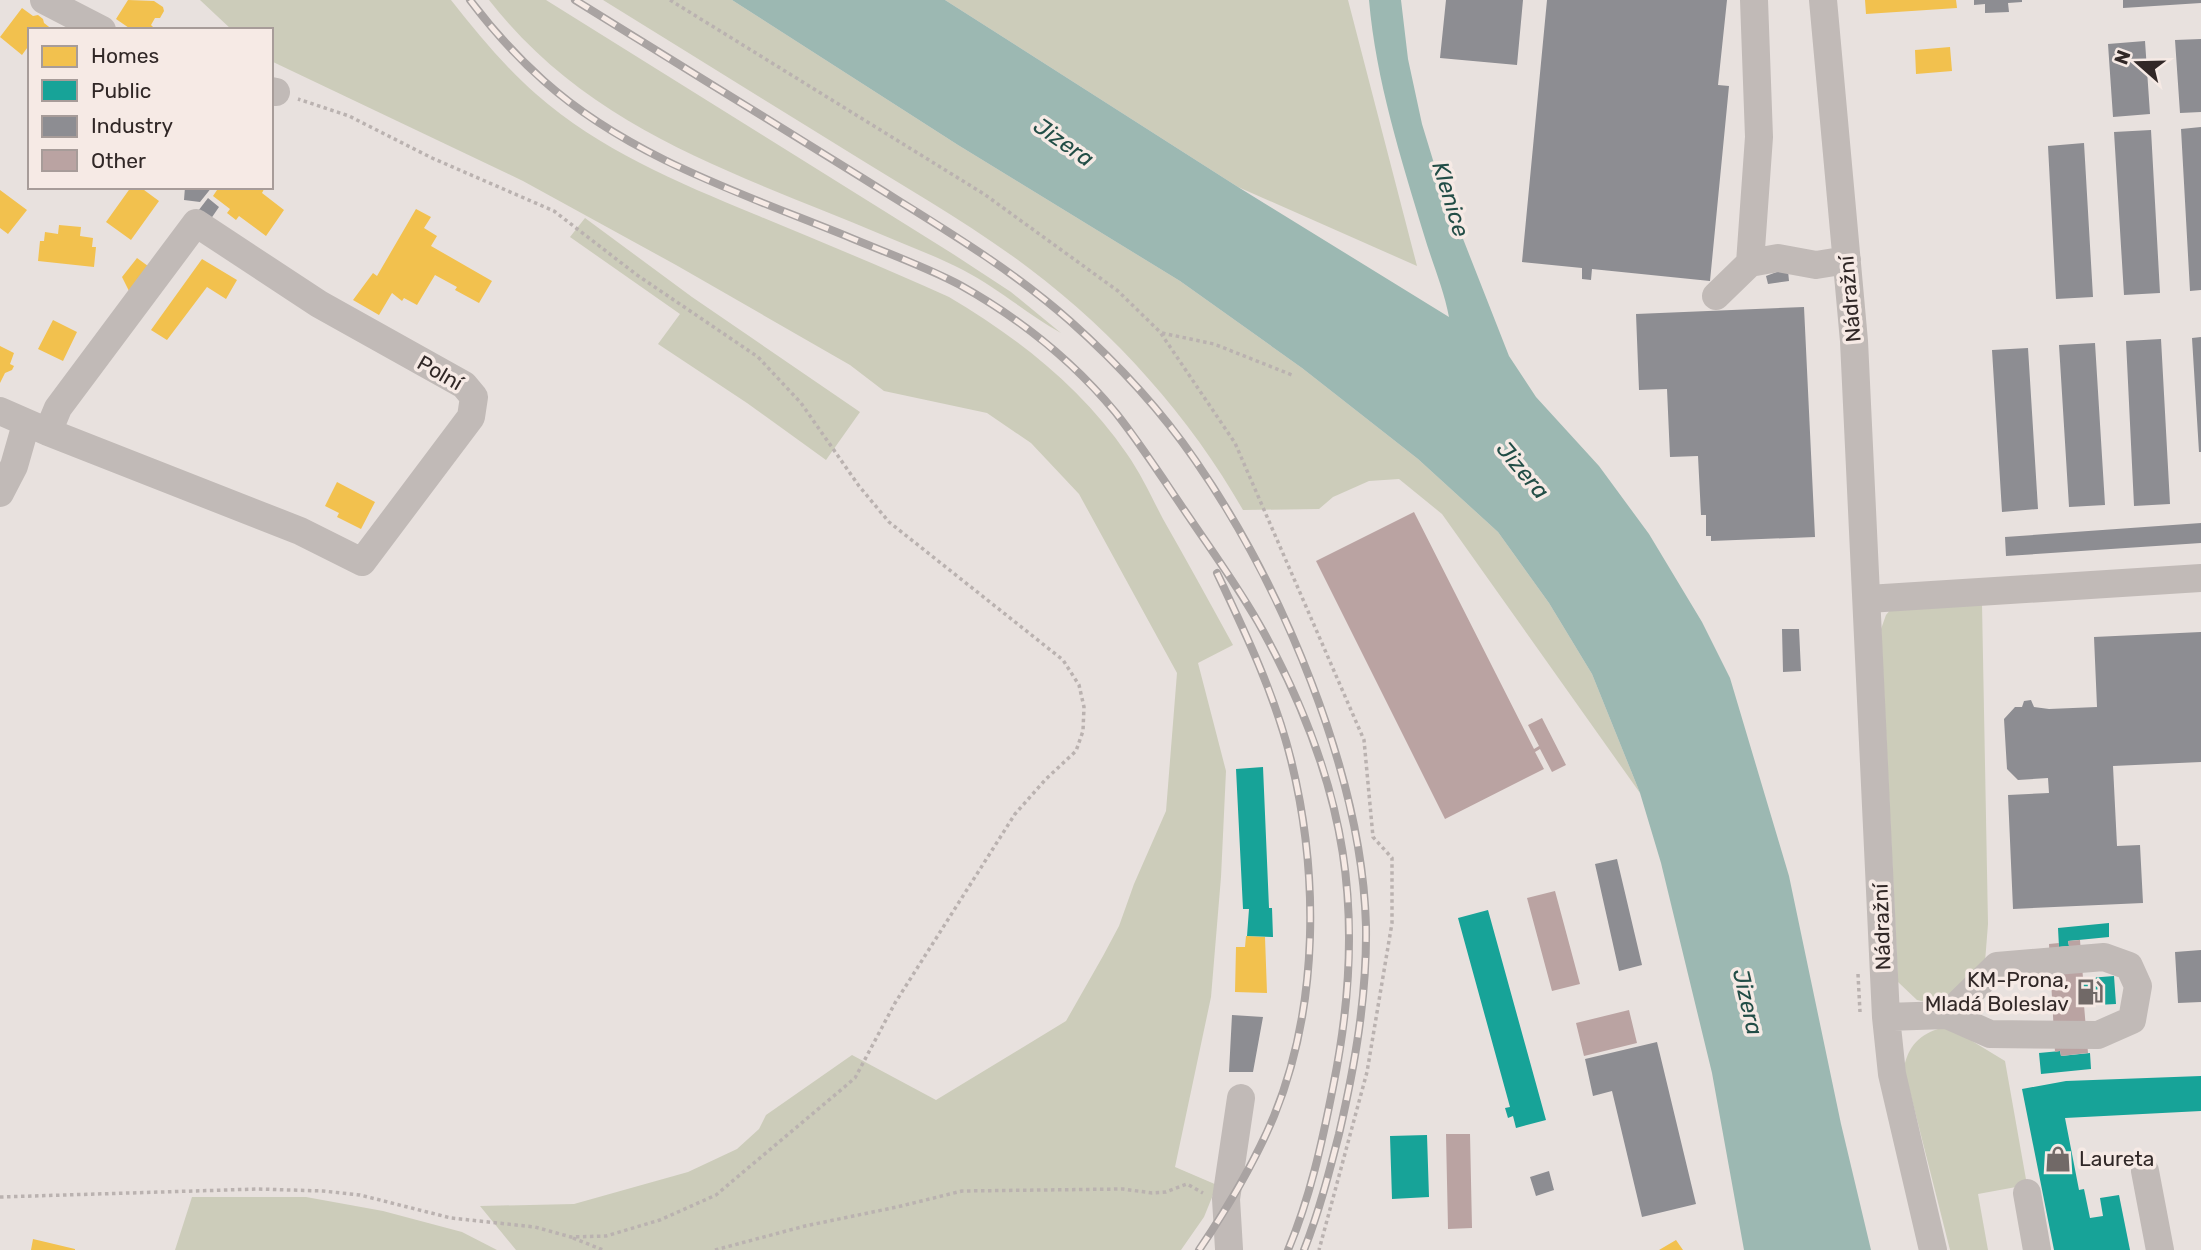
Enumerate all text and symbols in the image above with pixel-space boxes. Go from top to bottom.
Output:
legend [28,28,273,189]
north arrow [2103,28,2173,98]
text: Homes [91,43,159,68]
text: N [2109,47,2136,68]
text: Public [91,78,151,103]
water label: Jizera [1029,111,1099,173]
text: Industry [91,113,173,138]
text: Other [91,148,146,173]
water label: Klenice [1426,158,1476,240]
street label: Nádražní [1833,254,1866,343]
street label: Polní [413,350,468,396]
water label: Jizera [1491,435,1555,505]
street label: Nádražní [1867,882,1896,971]
water label: Jizera [1727,966,1769,1038]
place label: KM-Prona, Mladá Boleslav [1925,967,2069,1016]
fuel station icon: KM-Prona, Mladá Boleslav [2075,977,2105,1007]
shop icon: Laureta [2043,1144,2073,1174]
place label: Laureta [2079,1146,2154,1171]

